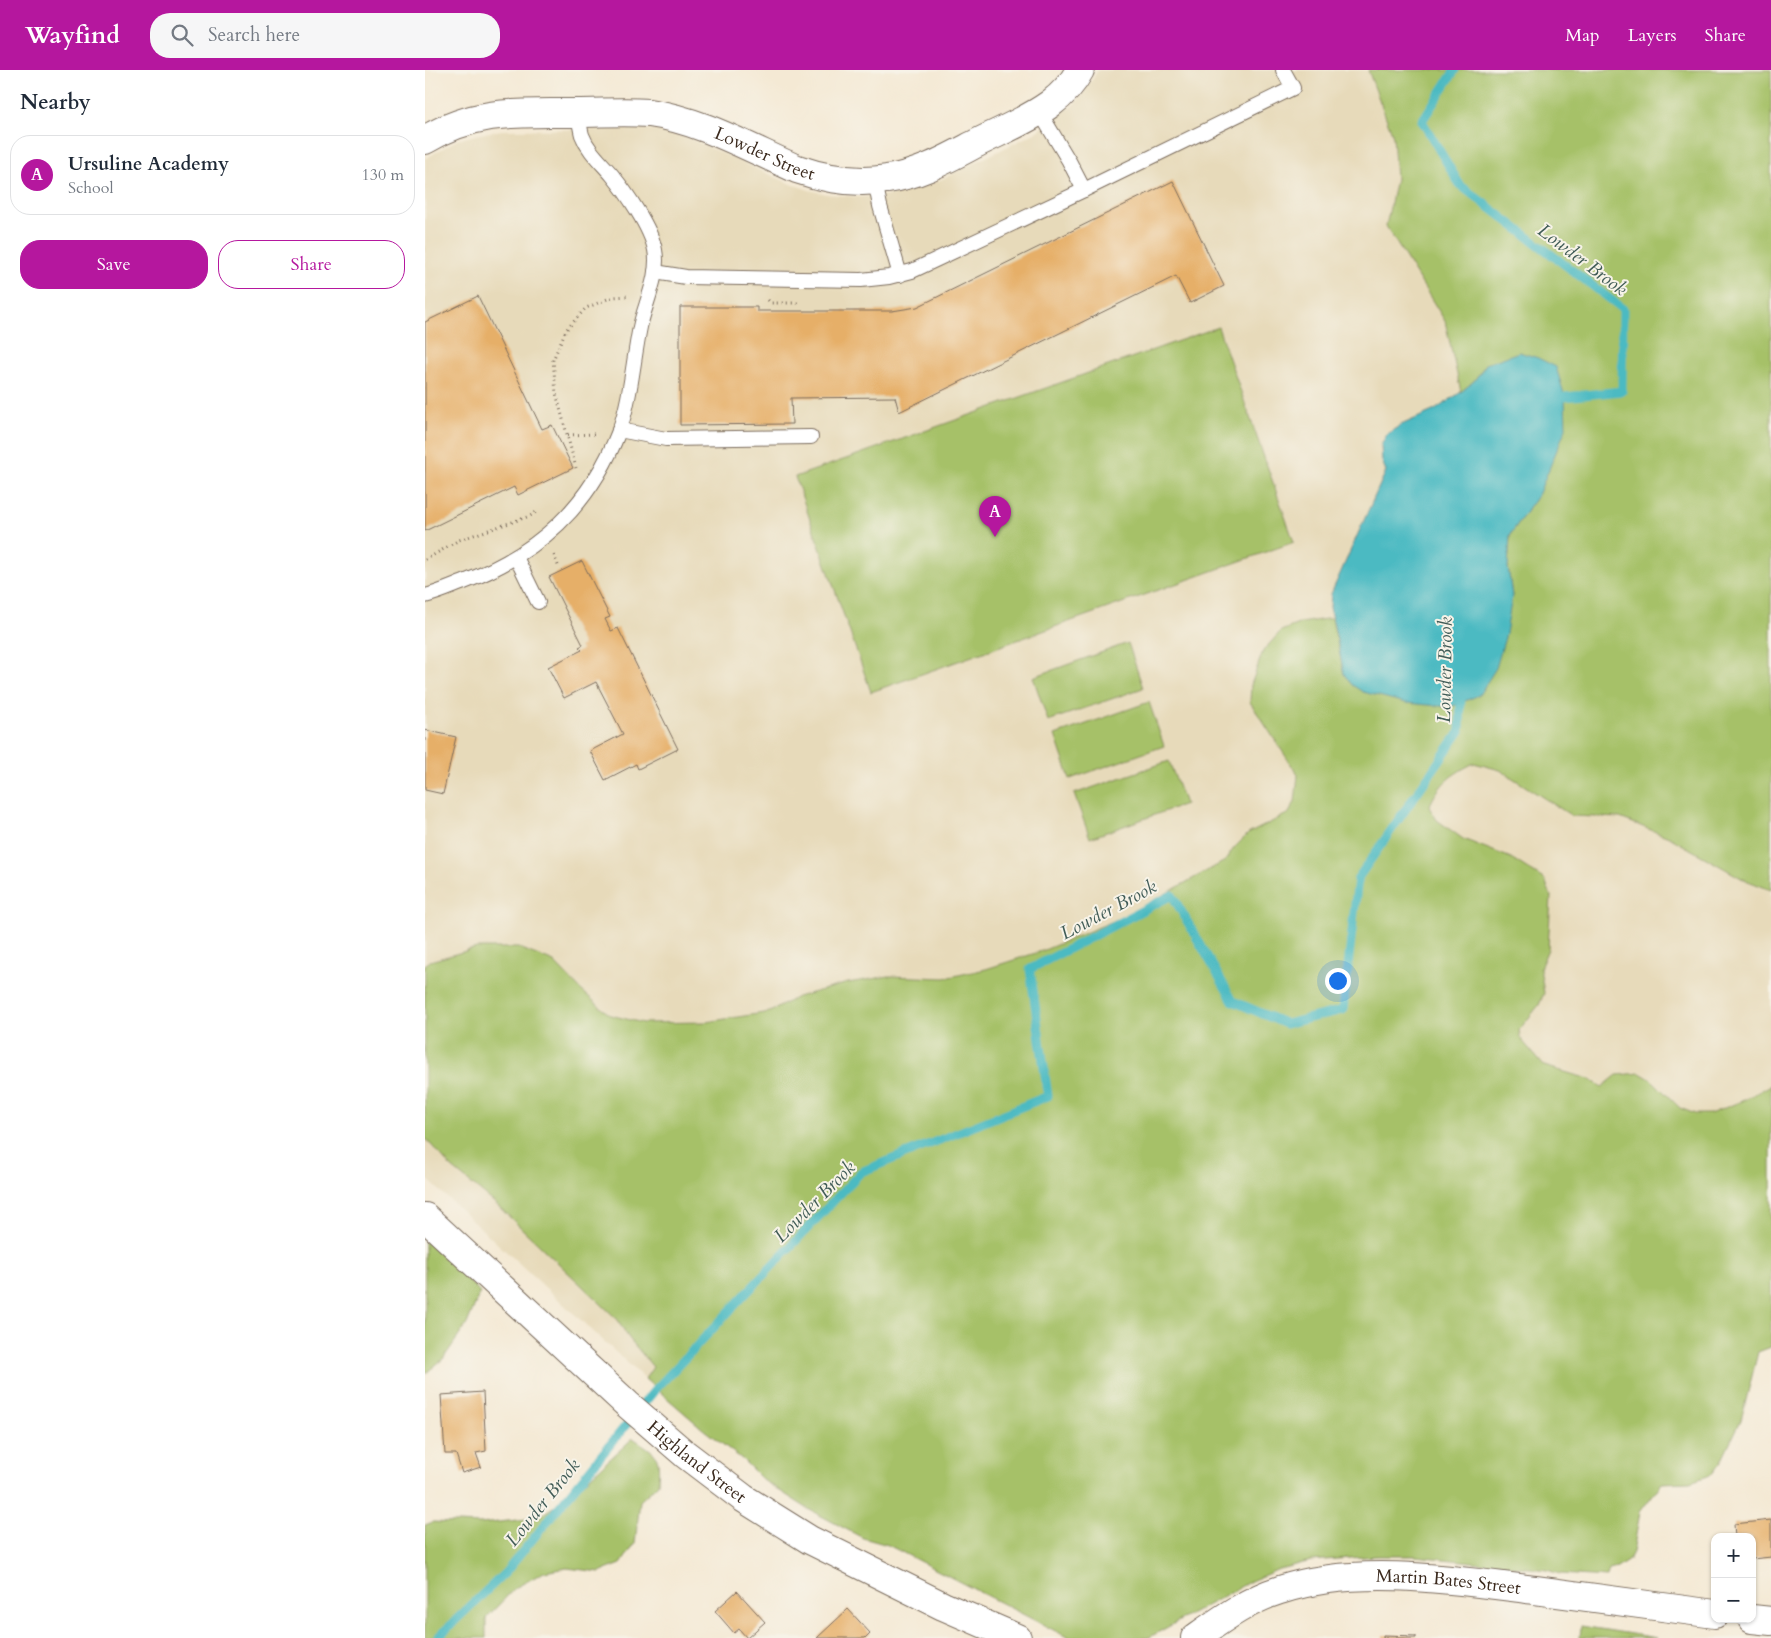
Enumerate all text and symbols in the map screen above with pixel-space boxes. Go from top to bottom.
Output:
search box [150,13,500,58]
text: Wayfind [25,19,120,52]
icon: search [168,21,196,49]
text: Search here [208,22,300,48]
text: Map [1565,23,1600,48]
text: Layers [1628,23,1677,48]
text: Share [1705,23,1746,48]
text: Nearby [20,88,91,117]
street label: Lowder Street [710,121,818,187]
text: Ursuline Academy [68,151,229,177]
text: A [31,164,43,186]
text: 130 m [362,164,404,186]
text: School [68,177,113,199]
water label: Lowder Brook [1532,218,1633,302]
button: Save [20,240,208,289]
button: Share [218,240,405,289]
pin: A [979,496,1011,537]
water label: Lowder Brook [1431,616,1459,723]
water label: Lowder Brook [1056,873,1162,946]
your location [1325,968,1351,994]
water label: Lowder Brook [768,1155,862,1248]
street label: Highland Street [642,1415,752,1510]
water label: Lowder Brook [499,1453,587,1552]
map controls [1711,1533,1756,1623]
button: + [1711,1533,1756,1578]
street label: Martin Bates Street [1376,1564,1523,1601]
button: − [1711,1578,1756,1623]

